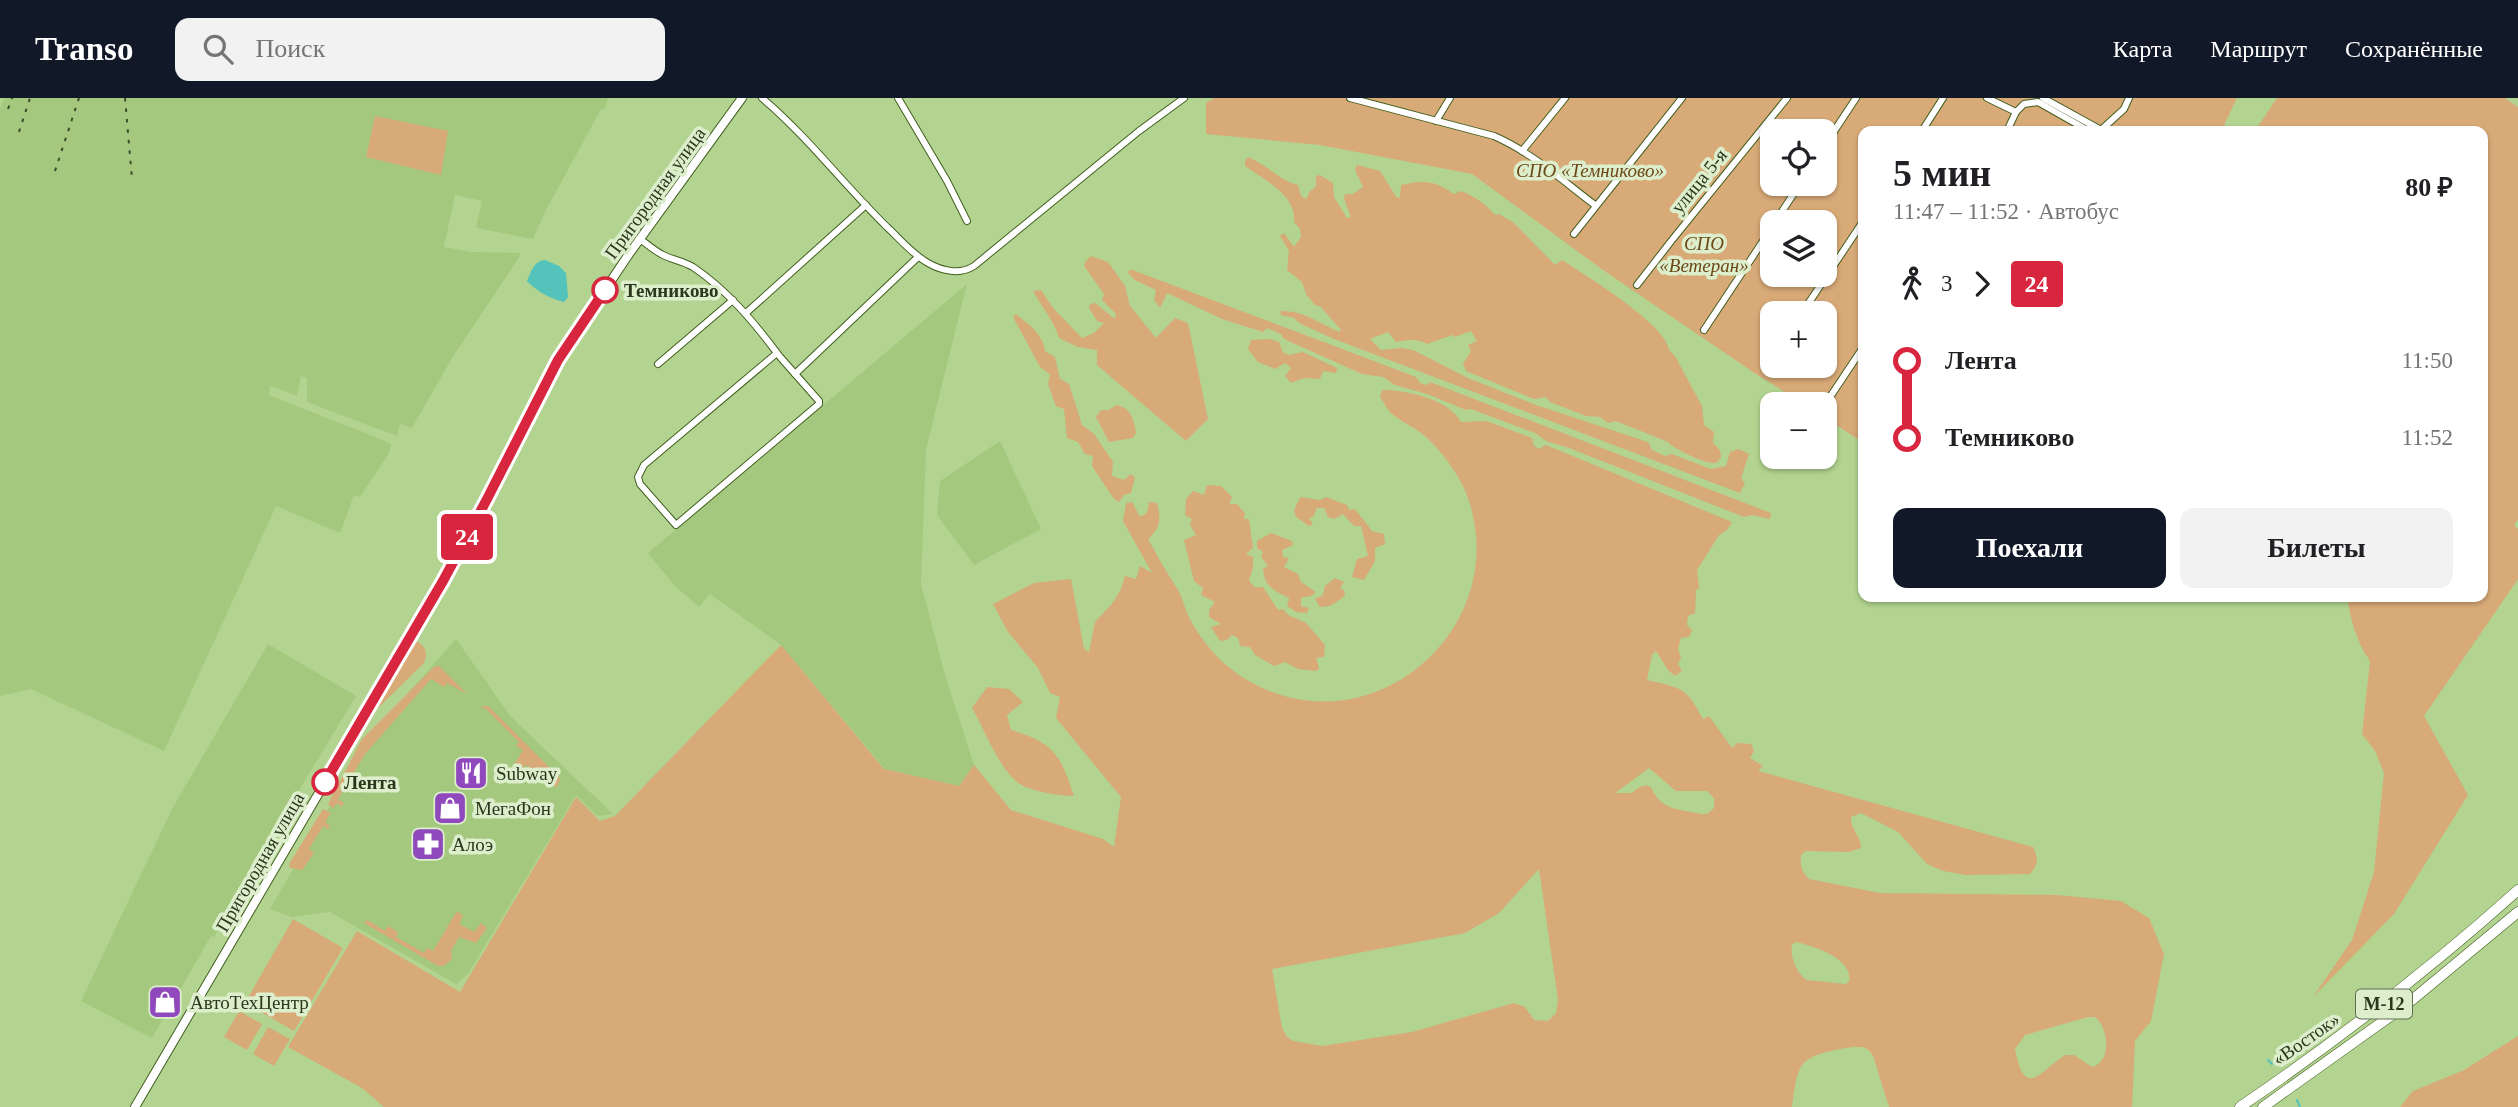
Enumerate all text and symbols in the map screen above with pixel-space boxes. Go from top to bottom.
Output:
search box [175,18,665,81]
icon: search [199,30,237,68]
text: Transo [35,31,133,67]
text: Поиск [255,34,325,63]
text: Карта [2113,36,2172,62]
text: Маршрут [2210,36,2307,62]
text: Сохранённые [2345,36,2483,62]
map controls [1760,119,1837,469]
button: locate [1760,119,1837,196]
street label: Пригородная улица [600,123,710,263]
street label: улица 5-я [1667,145,1731,217]
text: 5 мин [1893,152,1991,194]
park label: СПО «Темниково» [1516,160,1664,181]
text: 80 ₽ [2405,173,2453,202]
text: 11:47 – 11:52 · Автобус [1893,199,2119,224]
button: layers [1760,210,1837,287]
park label: СПО «Ветеран» [1659,233,1749,276]
icon: walk [1893,265,1931,303]
icon: forward [1963,265,2001,303]
text: 3 [1941,271,1953,296]
text: 24 [2025,271,2049,297]
marker: Темниково [592,277,618,303]
place label: Темниково [624,280,719,301]
button: + [1760,301,1837,378]
text: Лента [1945,346,2017,375]
text: 11:50 [2401,348,2453,373]
button: − [1760,392,1837,469]
text: Темниково [1945,423,2074,452]
text: 11:52 [2401,425,2453,450]
button: Поехали [1893,508,2166,588]
button: Билеты [2180,508,2453,588]
line badge: 24 [435,514,498,560]
text: 24 [455,524,479,550]
restaurant icon: Subway [452,754,490,792]
place label: Subway [496,763,558,784]
marker: Лента [312,769,338,795]
place label: Лента [344,772,397,793]
street label: Пригородная улица [212,788,309,935]
shop icon: МегаФон [431,789,469,827]
place label: МегаФон [475,798,551,819]
pharmacy icon: Алоэ [409,825,447,863]
place label: Алоэ [452,834,493,855]
shop icon: АвтоТехЦентр [146,983,184,1021]
road number: М-12 [2356,989,2412,1018]
place label: АвтоТехЦентр [190,992,309,1013]
street label: «Восток» [2268,1008,2344,1070]

